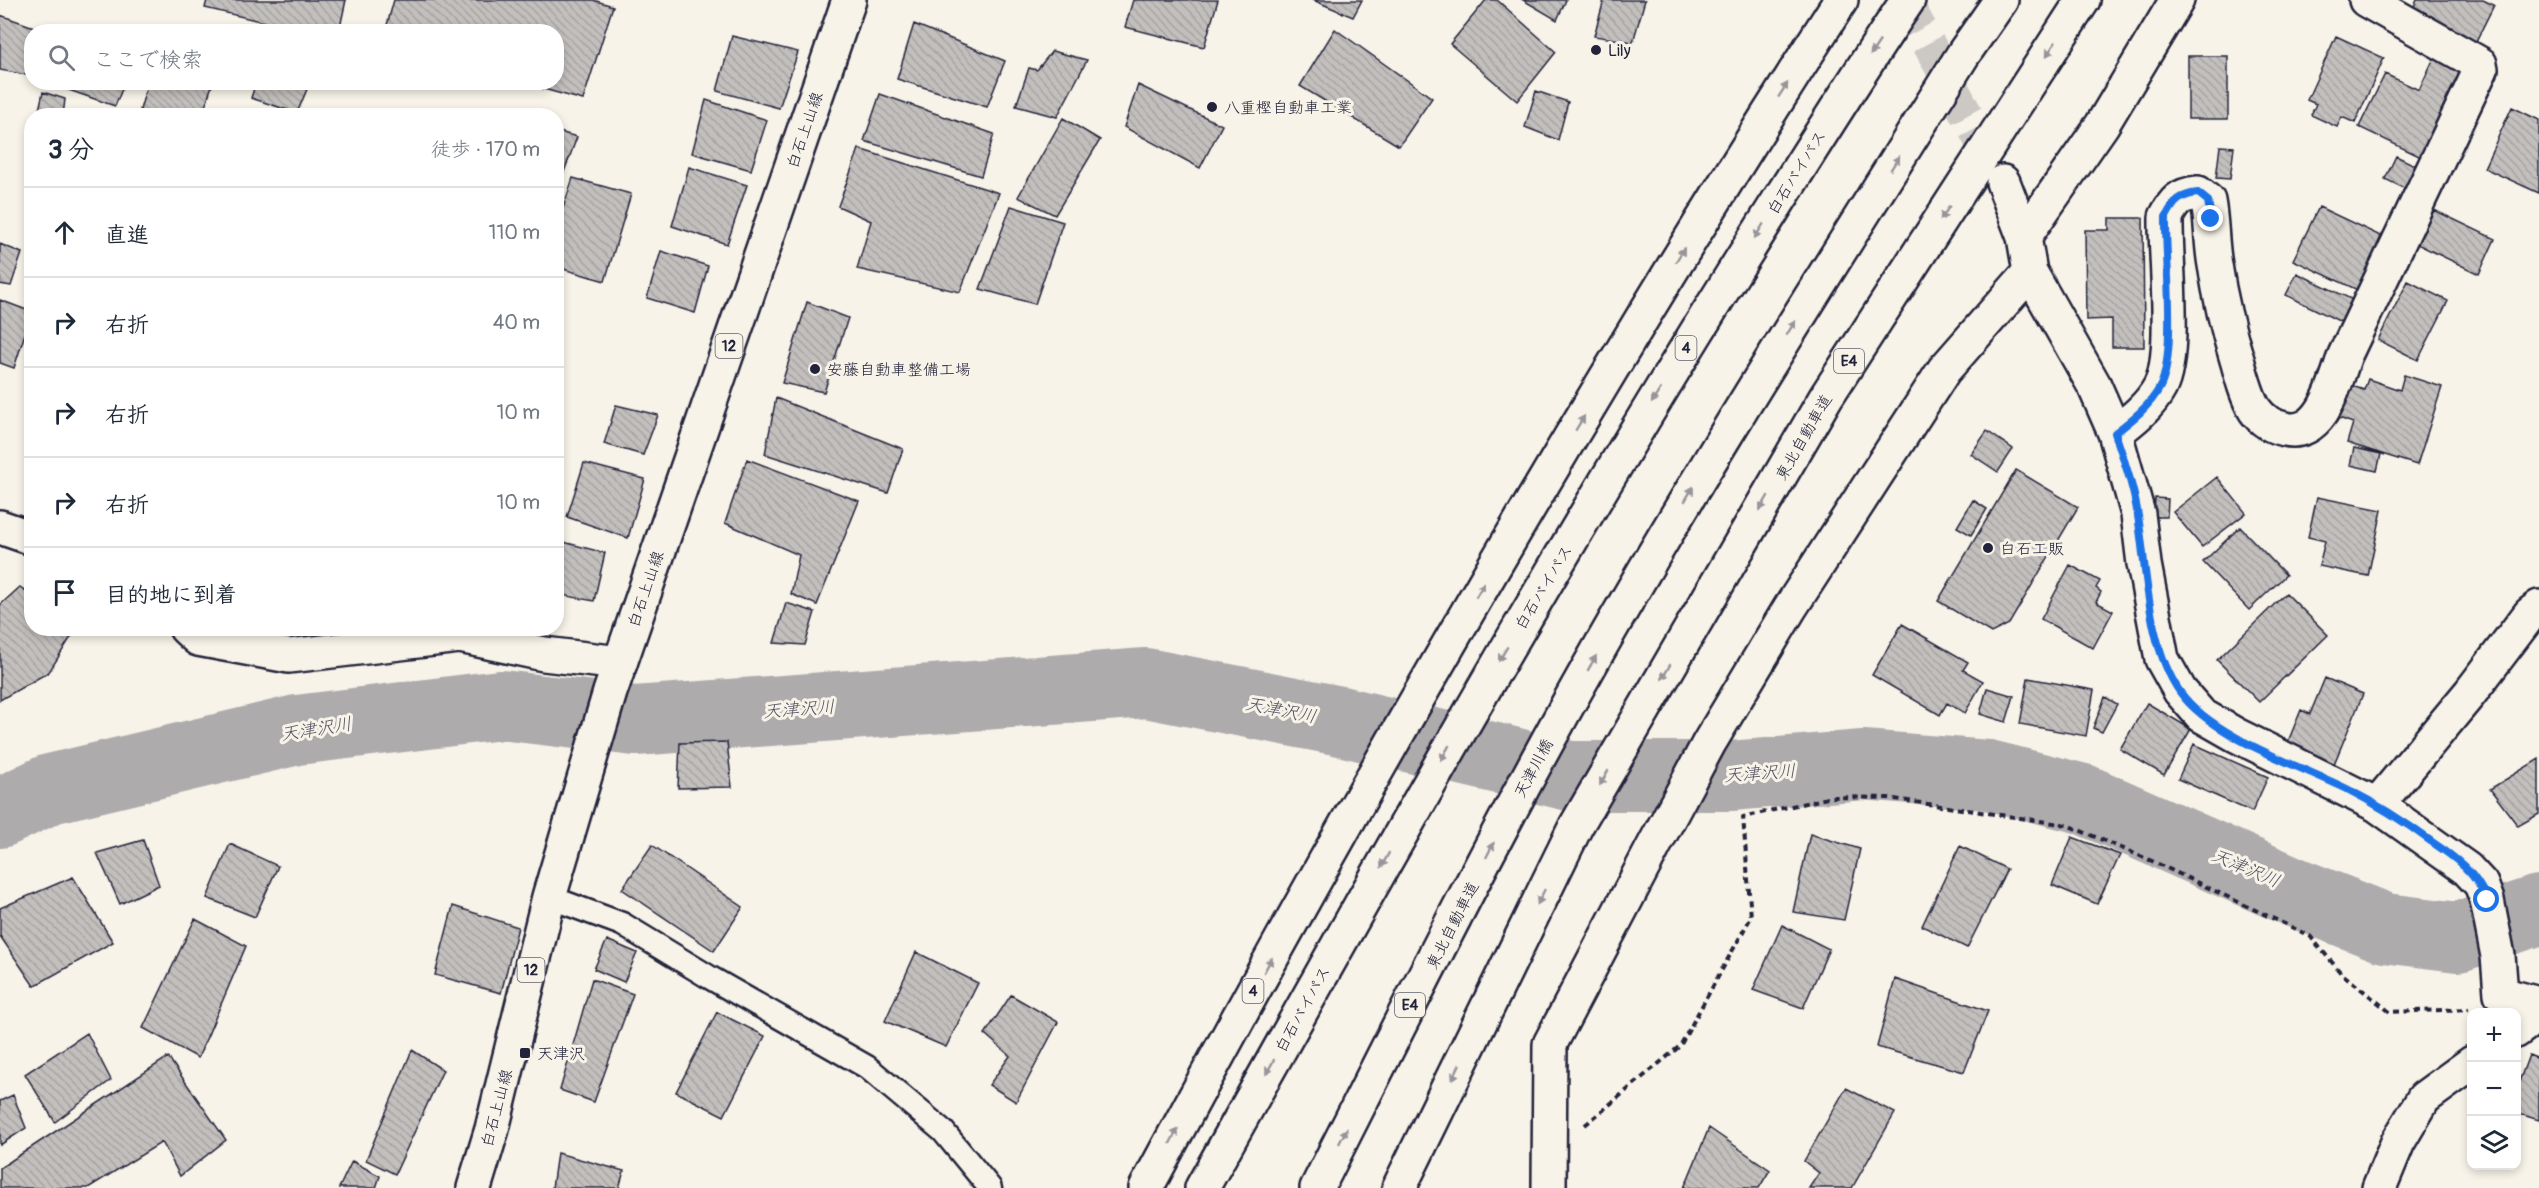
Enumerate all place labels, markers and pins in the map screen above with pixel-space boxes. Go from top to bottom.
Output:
place label: Lily [1608,41,1631,61]
marker: Lily [1589,43,1603,57]
place label: 八重樫自動車工業 [1224,98,1352,118]
marker: 八重樫自動車工業 [1205,100,1219,114]
place label: 安藤自動車整備工場 [827,360,971,380]
marker: 安藤自動車整備工場 [808,362,822,376]
place label: 白石工販 [2000,539,2064,559]
marker: 白石工販 [1981,541,1995,555]
place label: 天津沢 [537,1044,585,1064]
marker: 天津沢 [518,1046,532,1060]

